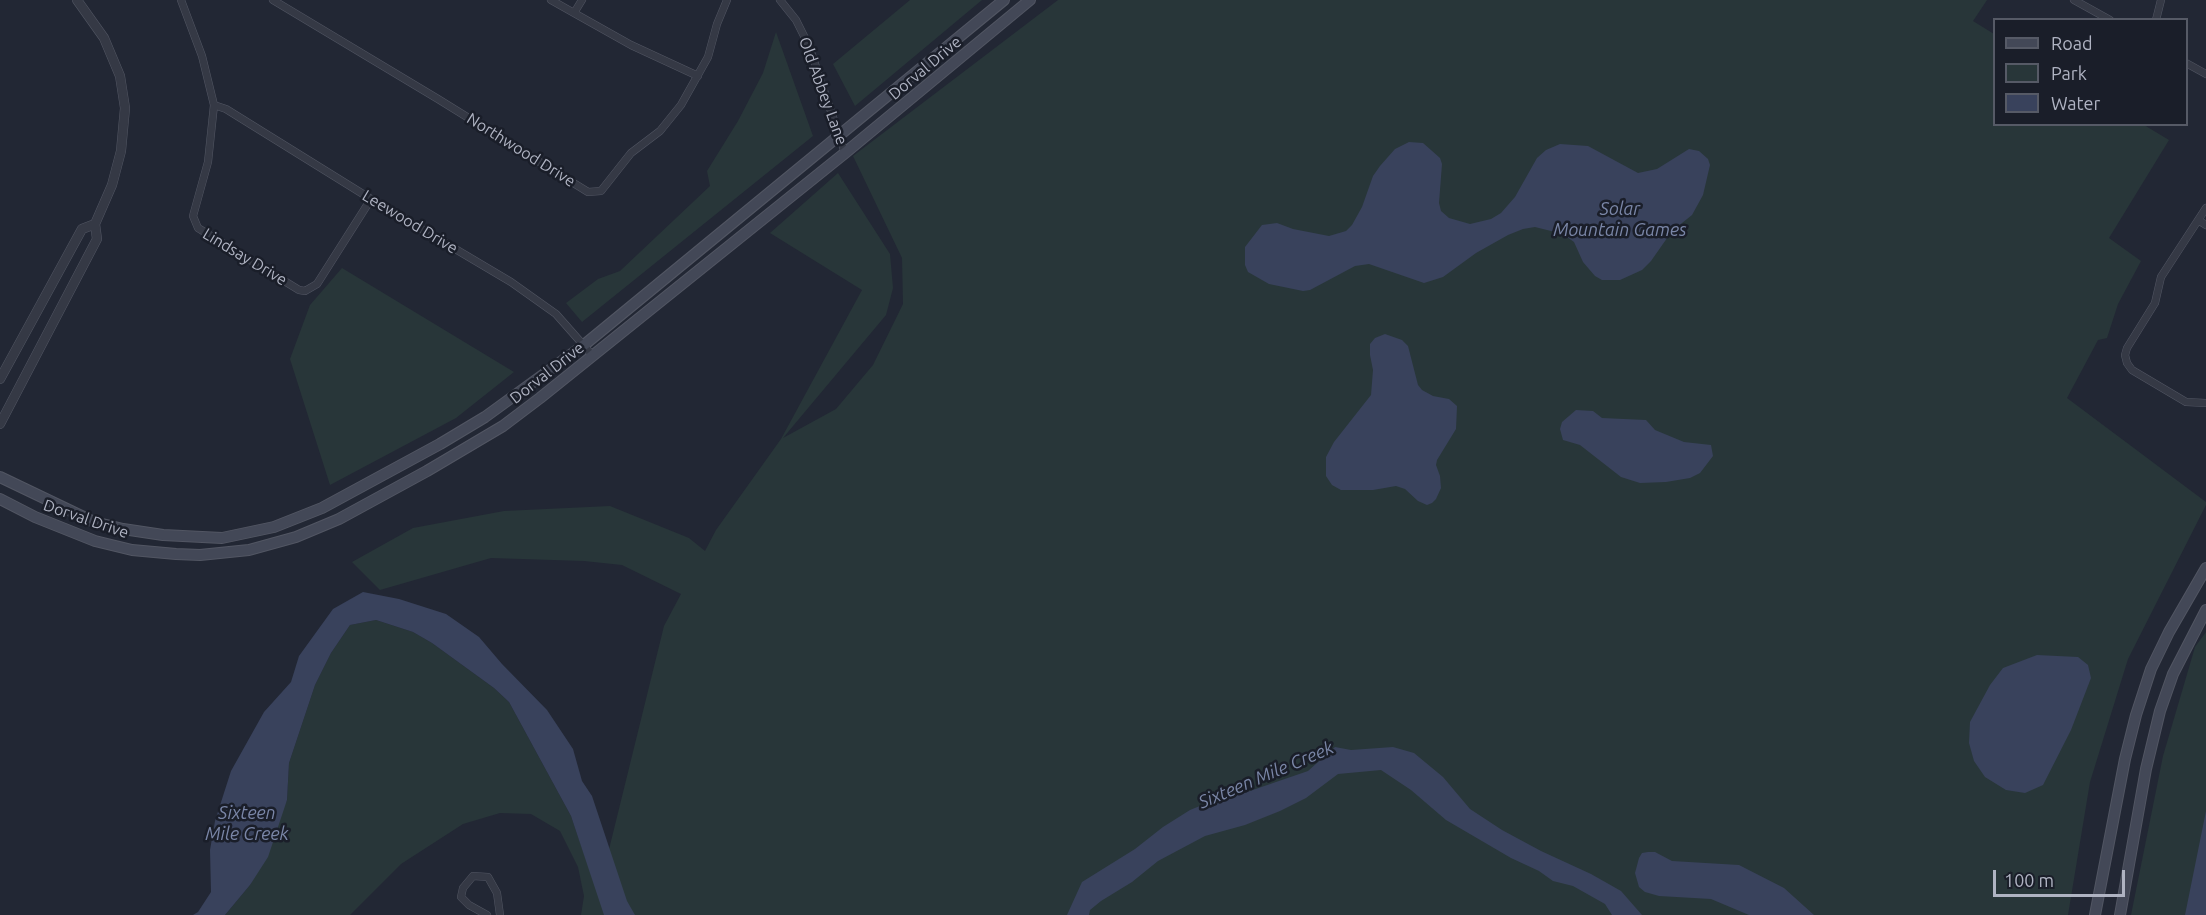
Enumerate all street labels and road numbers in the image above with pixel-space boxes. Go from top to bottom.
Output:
street label: Dorval Drive [885,32,965,104]
street label: Old Abbey Lane [795,34,851,148]
street label: Northwood Drive [463,109,579,191]
street label: Leewood Drive [359,186,461,258]
street label: Lindsay Drive [199,224,291,290]
street label: Dorval Drive [506,338,588,408]
street label: Dorval Drive [41,495,131,543]

